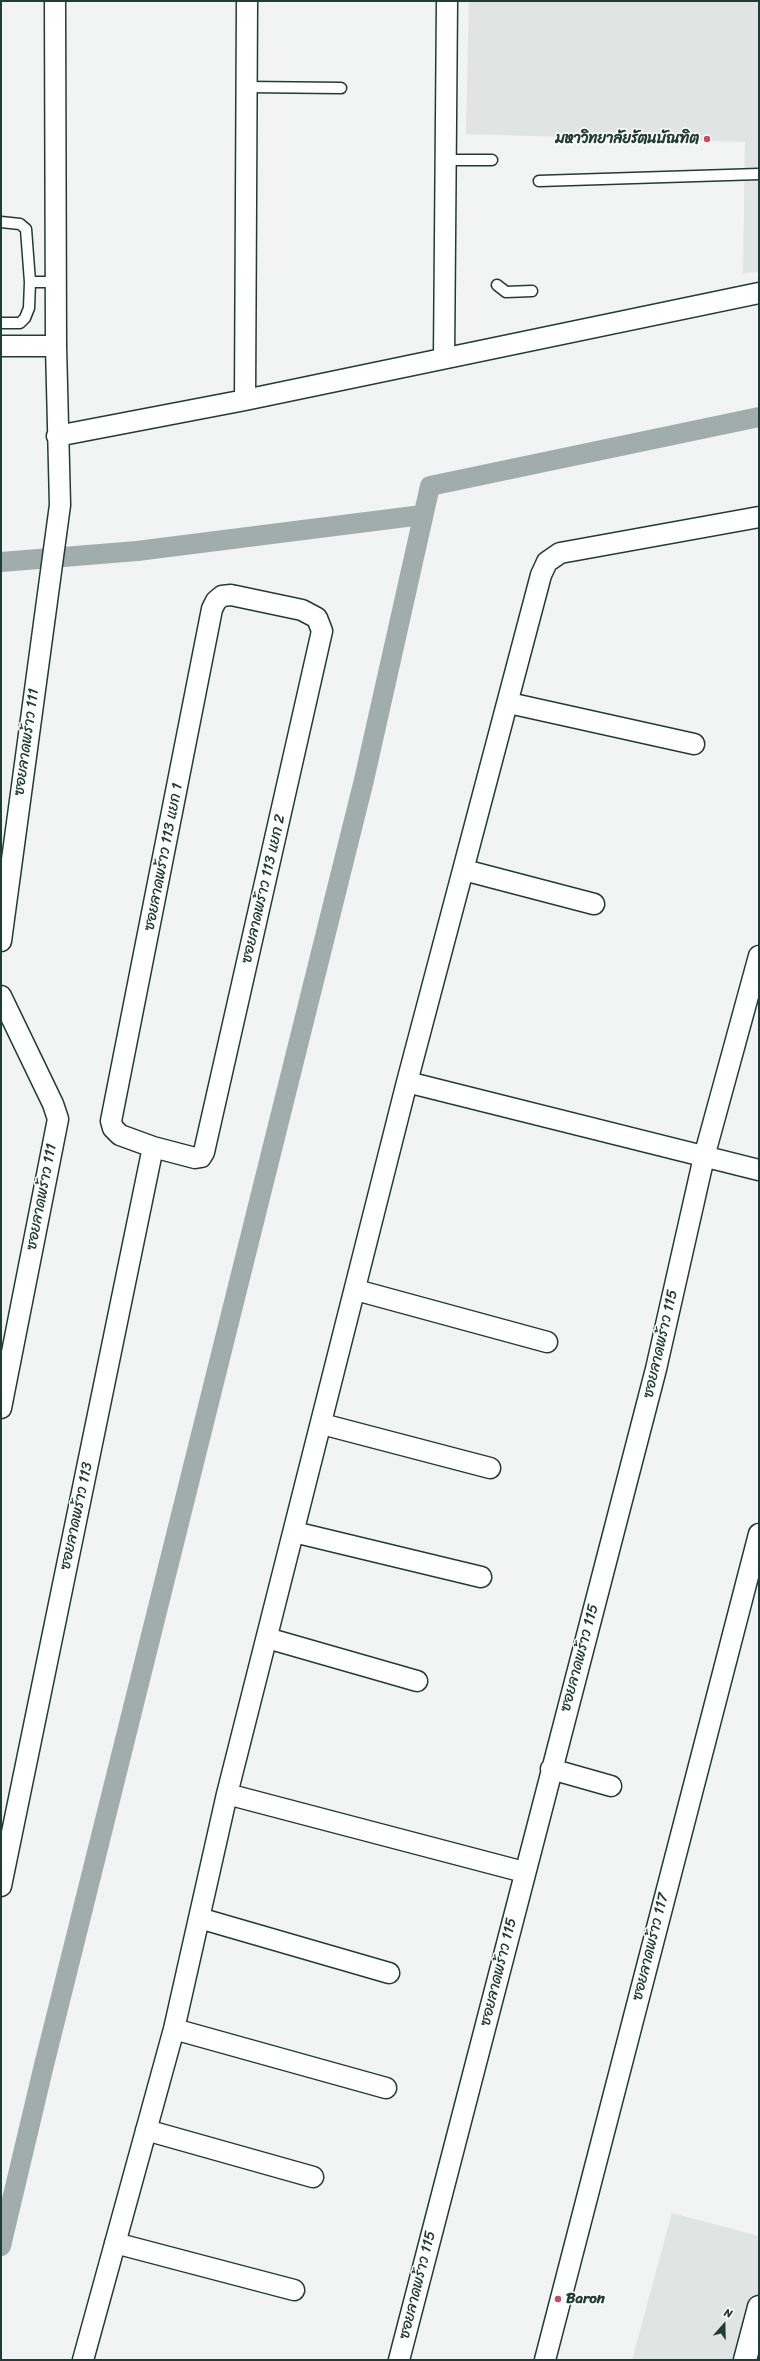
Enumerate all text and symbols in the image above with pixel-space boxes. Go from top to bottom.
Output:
place label: มหาวิทยาลัยรัตนบัณฑิต [555,130,699,148]
marker: มหาวิทยาลัยรัตนบัณฑิต [702,134,712,144]
street label: ซอยลาดพร้าว 111 [11,687,43,797]
street label: ซอยลาดพร้าว 113 แยก 1 [141,782,187,932]
street label: ซอยลาดพร้าว 113 แยก 2 [238,813,290,965]
street label: ซอยลาดพร้าว 111 [23,1142,61,1252]
street label: ซอยลาดพร้าว 115 [640,1288,682,1400]
street label: ซอยลาดพร้าว 113 [57,1460,97,1572]
street label: ซอยลาดพร้าว 115 [557,1602,603,1714]
street label: ซอยลาดพร้าว 117 [629,1891,673,2003]
street label: ซอยลาดพร้าว 115 [477,1916,521,2028]
street label: ซอยลาดพร้าว 115 [396,2229,440,2341]
place label: Baron [566,2290,605,2308]
marker: Baron [553,2294,563,2304]
text: N [721,2303,735,2323]
north arrow [704,2305,744,2345]

